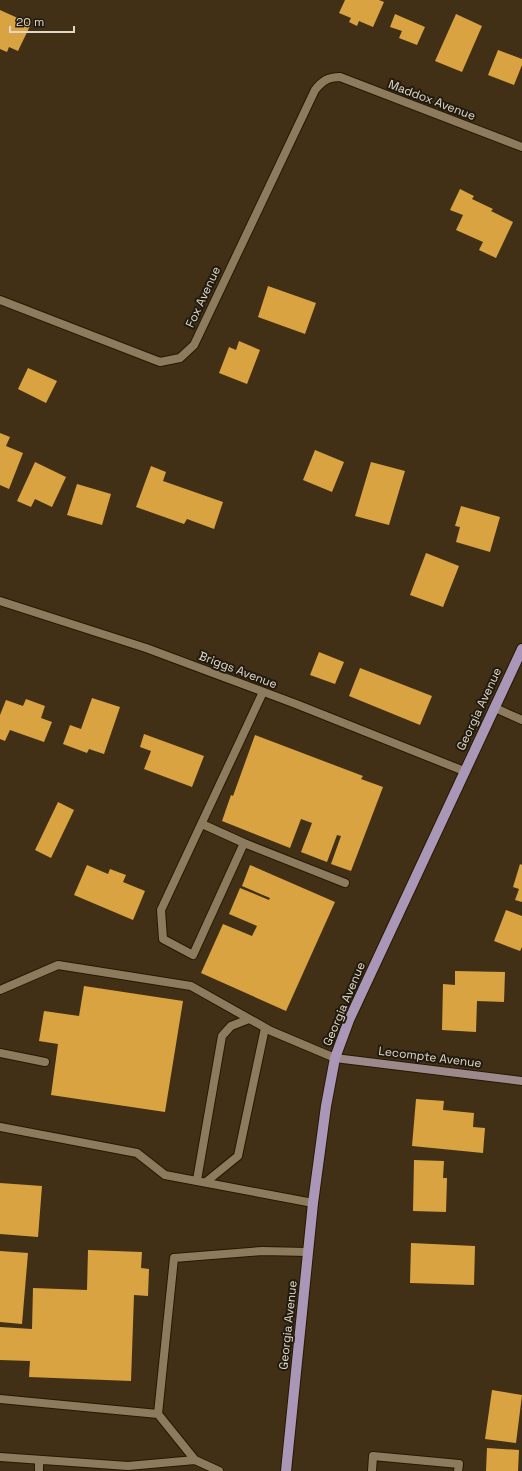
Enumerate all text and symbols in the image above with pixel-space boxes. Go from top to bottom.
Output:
scale bar [10,8,74,34]
text: 20 m [16,14,44,30]
street label: Maddox Avenue [386,76,478,124]
street label: Fox Avenue [182,264,224,330]
street label: Briggs Avenue [197,648,279,692]
street label: Georgia Avenue [453,665,505,753]
street label: Georgia Avenue [319,960,369,1048]
street label: Lecompte Avenue [378,1043,482,1071]
street label: Georgia Avenue [275,1280,301,1370]

